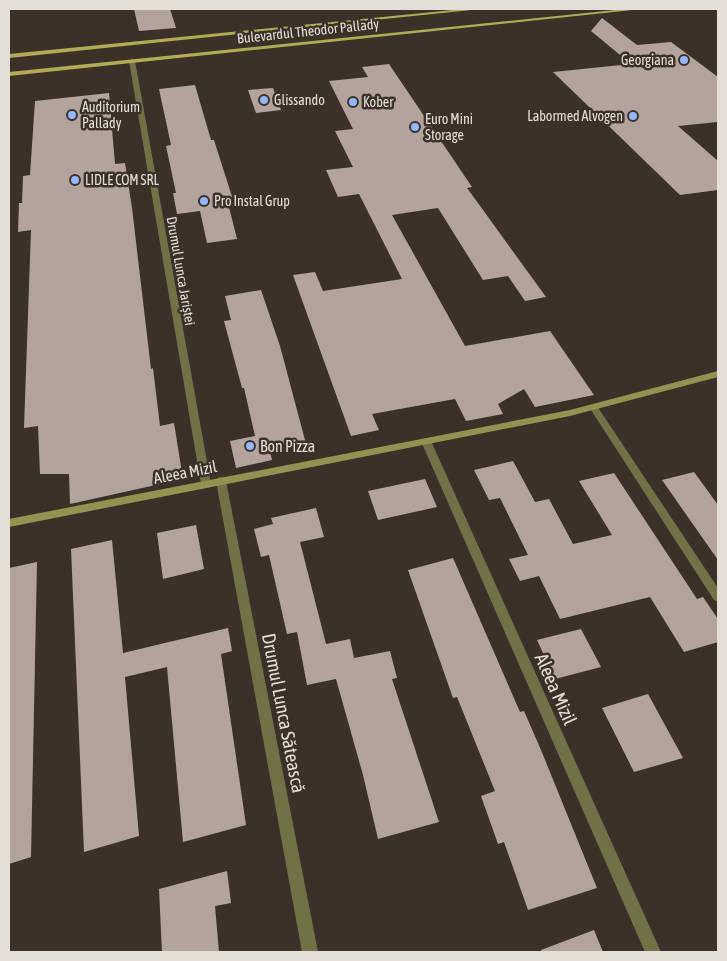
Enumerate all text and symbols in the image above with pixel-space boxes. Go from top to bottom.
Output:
street label: Bulevardul Theodor Pallady [236,16,380,46]
place label: Georgiana [621,52,674,68]
marker: Georgiana [678,54,690,66]
place label: Glissando [274,92,325,108]
marker: Glissando [258,94,270,106]
place label: Kober [363,94,394,110]
marker: Kober [347,96,359,108]
place label: Auditorium Pallady [82,99,140,131]
place label: Labormed Alvogen [527,108,623,124]
marker: Auditorium Pallady [66,109,78,121]
marker: Labormed Alvogen [627,110,639,122]
place label: Euro Mini Storage [425,111,473,143]
marker: Euro Mini Storage [409,121,421,133]
place label: LIDLE COM SRL [85,172,160,188]
marker: LIDLE COM SRL [69,174,81,186]
place label: Pro Instal Grup [214,193,290,209]
marker: Pro Instal Grup [198,195,210,207]
street label: Drumul Lunca Jariștei [164,215,198,327]
place label: Bon Pizza [260,437,315,455]
marker: Bon Pizza [244,440,256,452]
street label: Aleea Mizil [152,457,219,487]
street label: Drumul Lunca Sătească [258,631,310,795]
street label: Aleea Mizil [530,650,582,728]

